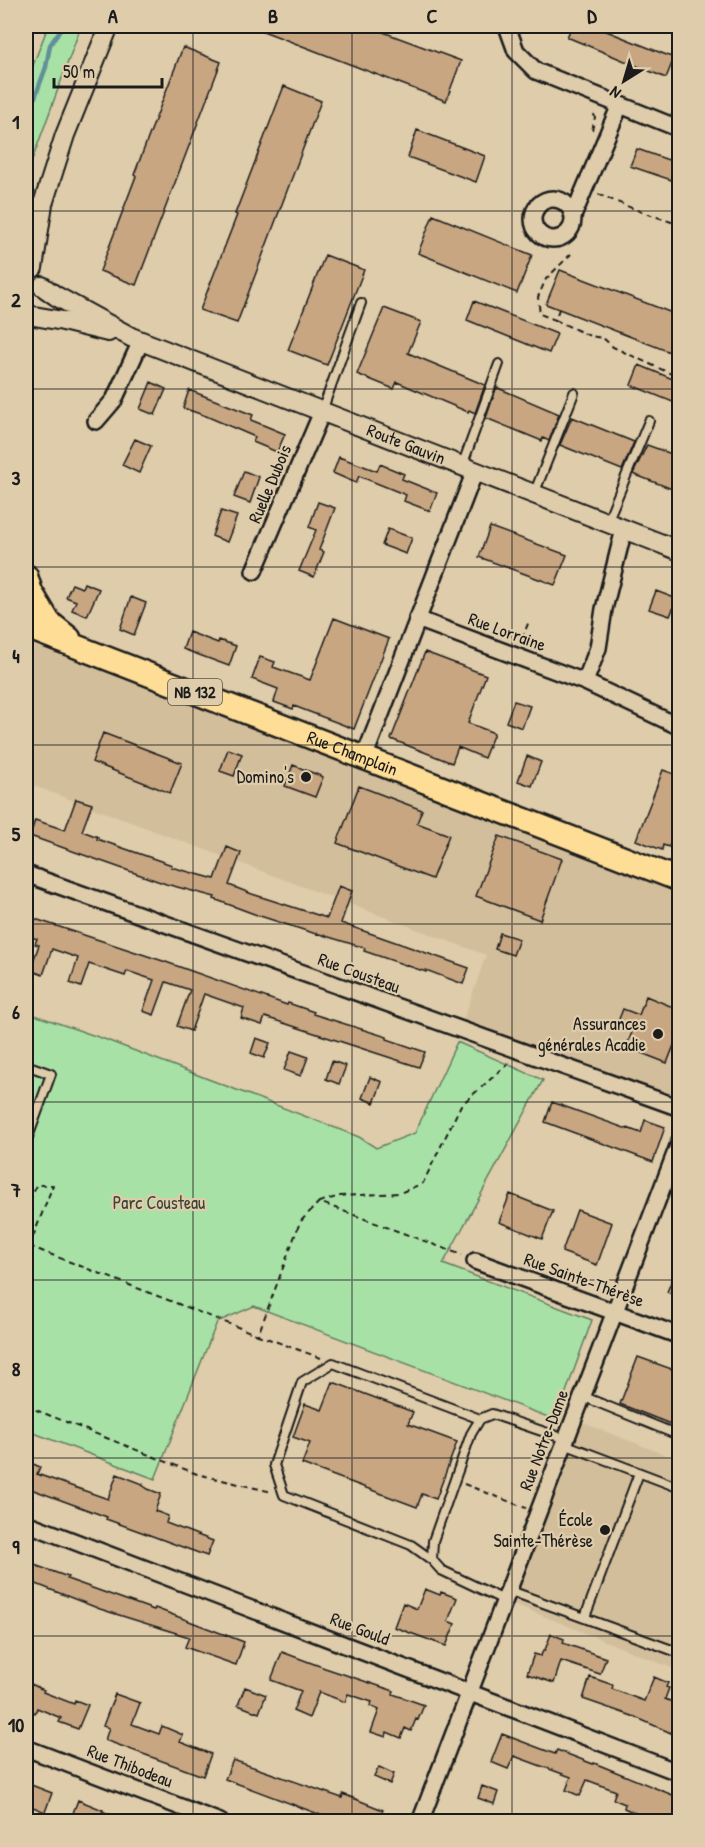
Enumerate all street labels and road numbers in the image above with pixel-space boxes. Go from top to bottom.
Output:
street label: Route Gauvin [363,417,449,470]
street label: Ruelle Dubois [242,441,297,527]
street label: Rue Lorraine [465,606,549,657]
road number: NB 132 [168,679,222,705]
street label: Rue Champlain [304,724,402,782]
street label: Rue Cousteau [315,946,404,999]
street label: Rue Sainte-Thérèse [521,1246,648,1313]
street label: Rue Notre-Dame [513,1386,574,1494]
street label: Rue Gould [327,1606,393,1651]
street label: Rue Thibodeau [84,1738,177,1793]

